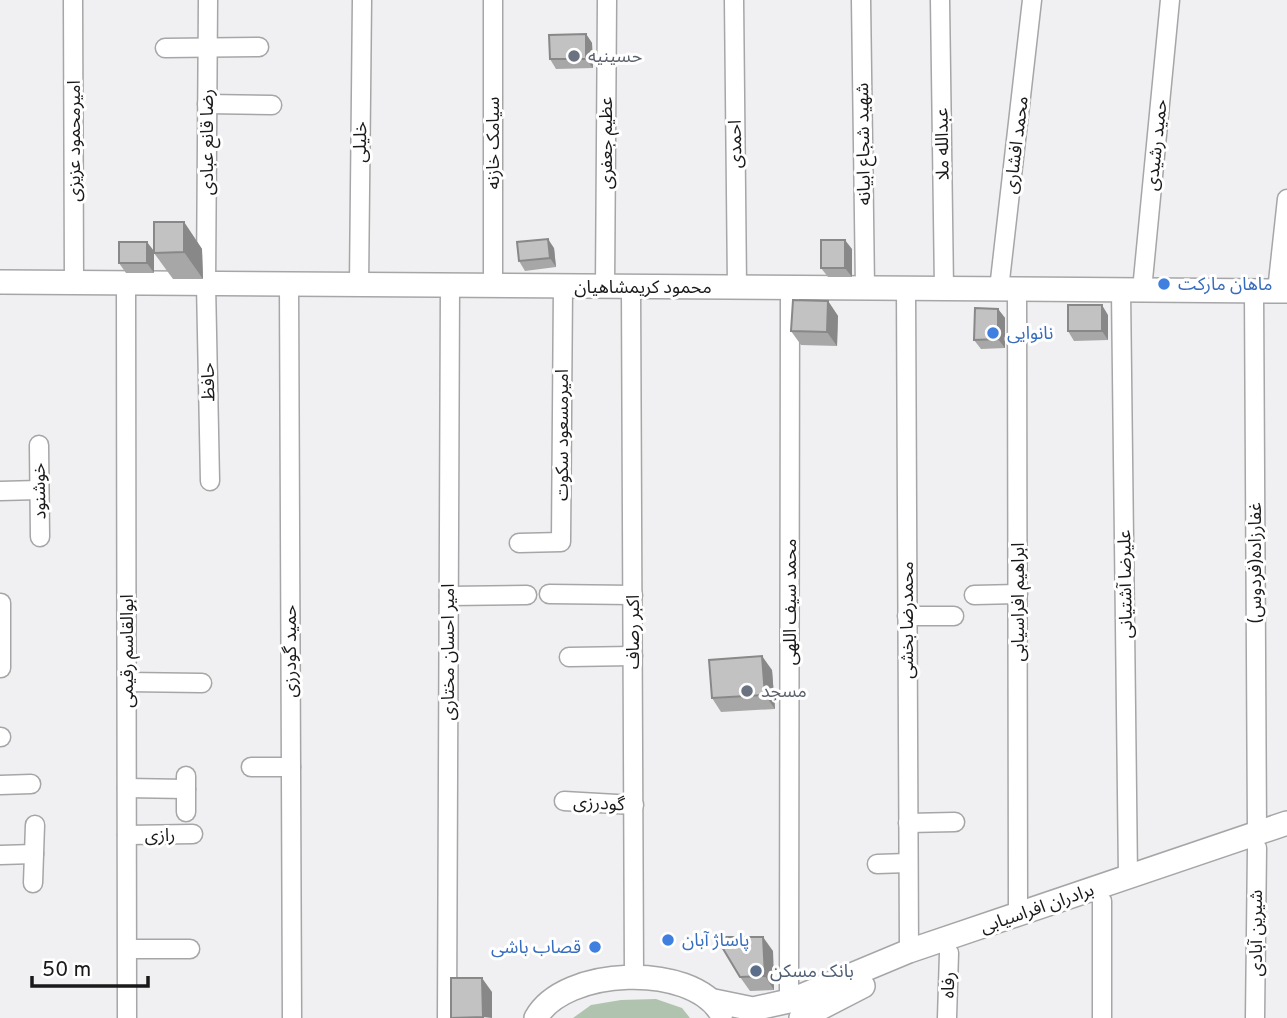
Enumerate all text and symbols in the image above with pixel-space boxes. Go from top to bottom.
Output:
place label: حسینیه [588,46,642,69]
marker: حسینیه [566,48,582,64]
street label: امیرمحمود عزیزی [64,80,87,202]
street label: شهید شجاع ابیانه [852,82,878,205]
street label: رضا قانع عبادی [197,89,221,195]
street label: محمد افشاری [1000,95,1035,195]
street label: سیامک خازنه [483,97,506,189]
street label: عظیم جعفری [596,97,619,189]
street label: حمید رشیدی [1141,98,1174,192]
street label: عبدالله ملا [931,108,956,180]
street label: احمدی [725,120,748,168]
street label: خلیلی [350,121,373,163]
place label: ماهان مارکت [1178,274,1272,297]
marker: ماهان مارکت [1156,276,1172,292]
street label: محمود کریمشاهیان [574,277,712,300]
place label: نانوایی [1007,323,1053,346]
marker: نانوایی [985,325,1001,341]
street label: حافظ [198,362,221,402]
street label: امیرمسعود سکوت [552,369,575,501]
street label: خوشنود [29,463,52,519]
street label: غفارزاده(فردوس) [1245,502,1268,624]
street label: علیرضا آشتیانی [1114,529,1139,638]
street label: محمد سیف اللهی [780,539,803,665]
street label: ابراهیم افراسیابی [1008,543,1031,661]
street label: محمدرضا بخشی [897,561,920,679]
street label: امیر احسان مختاری [438,584,461,720]
street label: ابوالقاسم رقیمی [117,594,140,708]
street label: اکبر رصاف [623,595,646,669]
street label: حمید گودرزی [280,605,303,697]
place label: مسجد [761,681,807,704]
marker: مسجد [739,683,755,699]
street label: گودرزی [573,792,626,817]
street label: رازی [144,825,176,848]
street label: برادران افراسیابی [978,879,1097,940]
street label: شیرین آبادی [1246,890,1269,976]
place label: پاساژ آبان [682,930,749,953]
marker: پاساژ آبان [660,932,676,948]
place label: قصاب باشی [491,937,581,960]
marker: قصاب باشی [587,939,603,955]
scale bar [32,944,147,988]
text: 50 m [42,957,91,984]
place label: بانک مسکن [770,961,854,984]
marker: بانک مسکن [748,963,764,979]
street label: رفاه [938,971,961,999]

